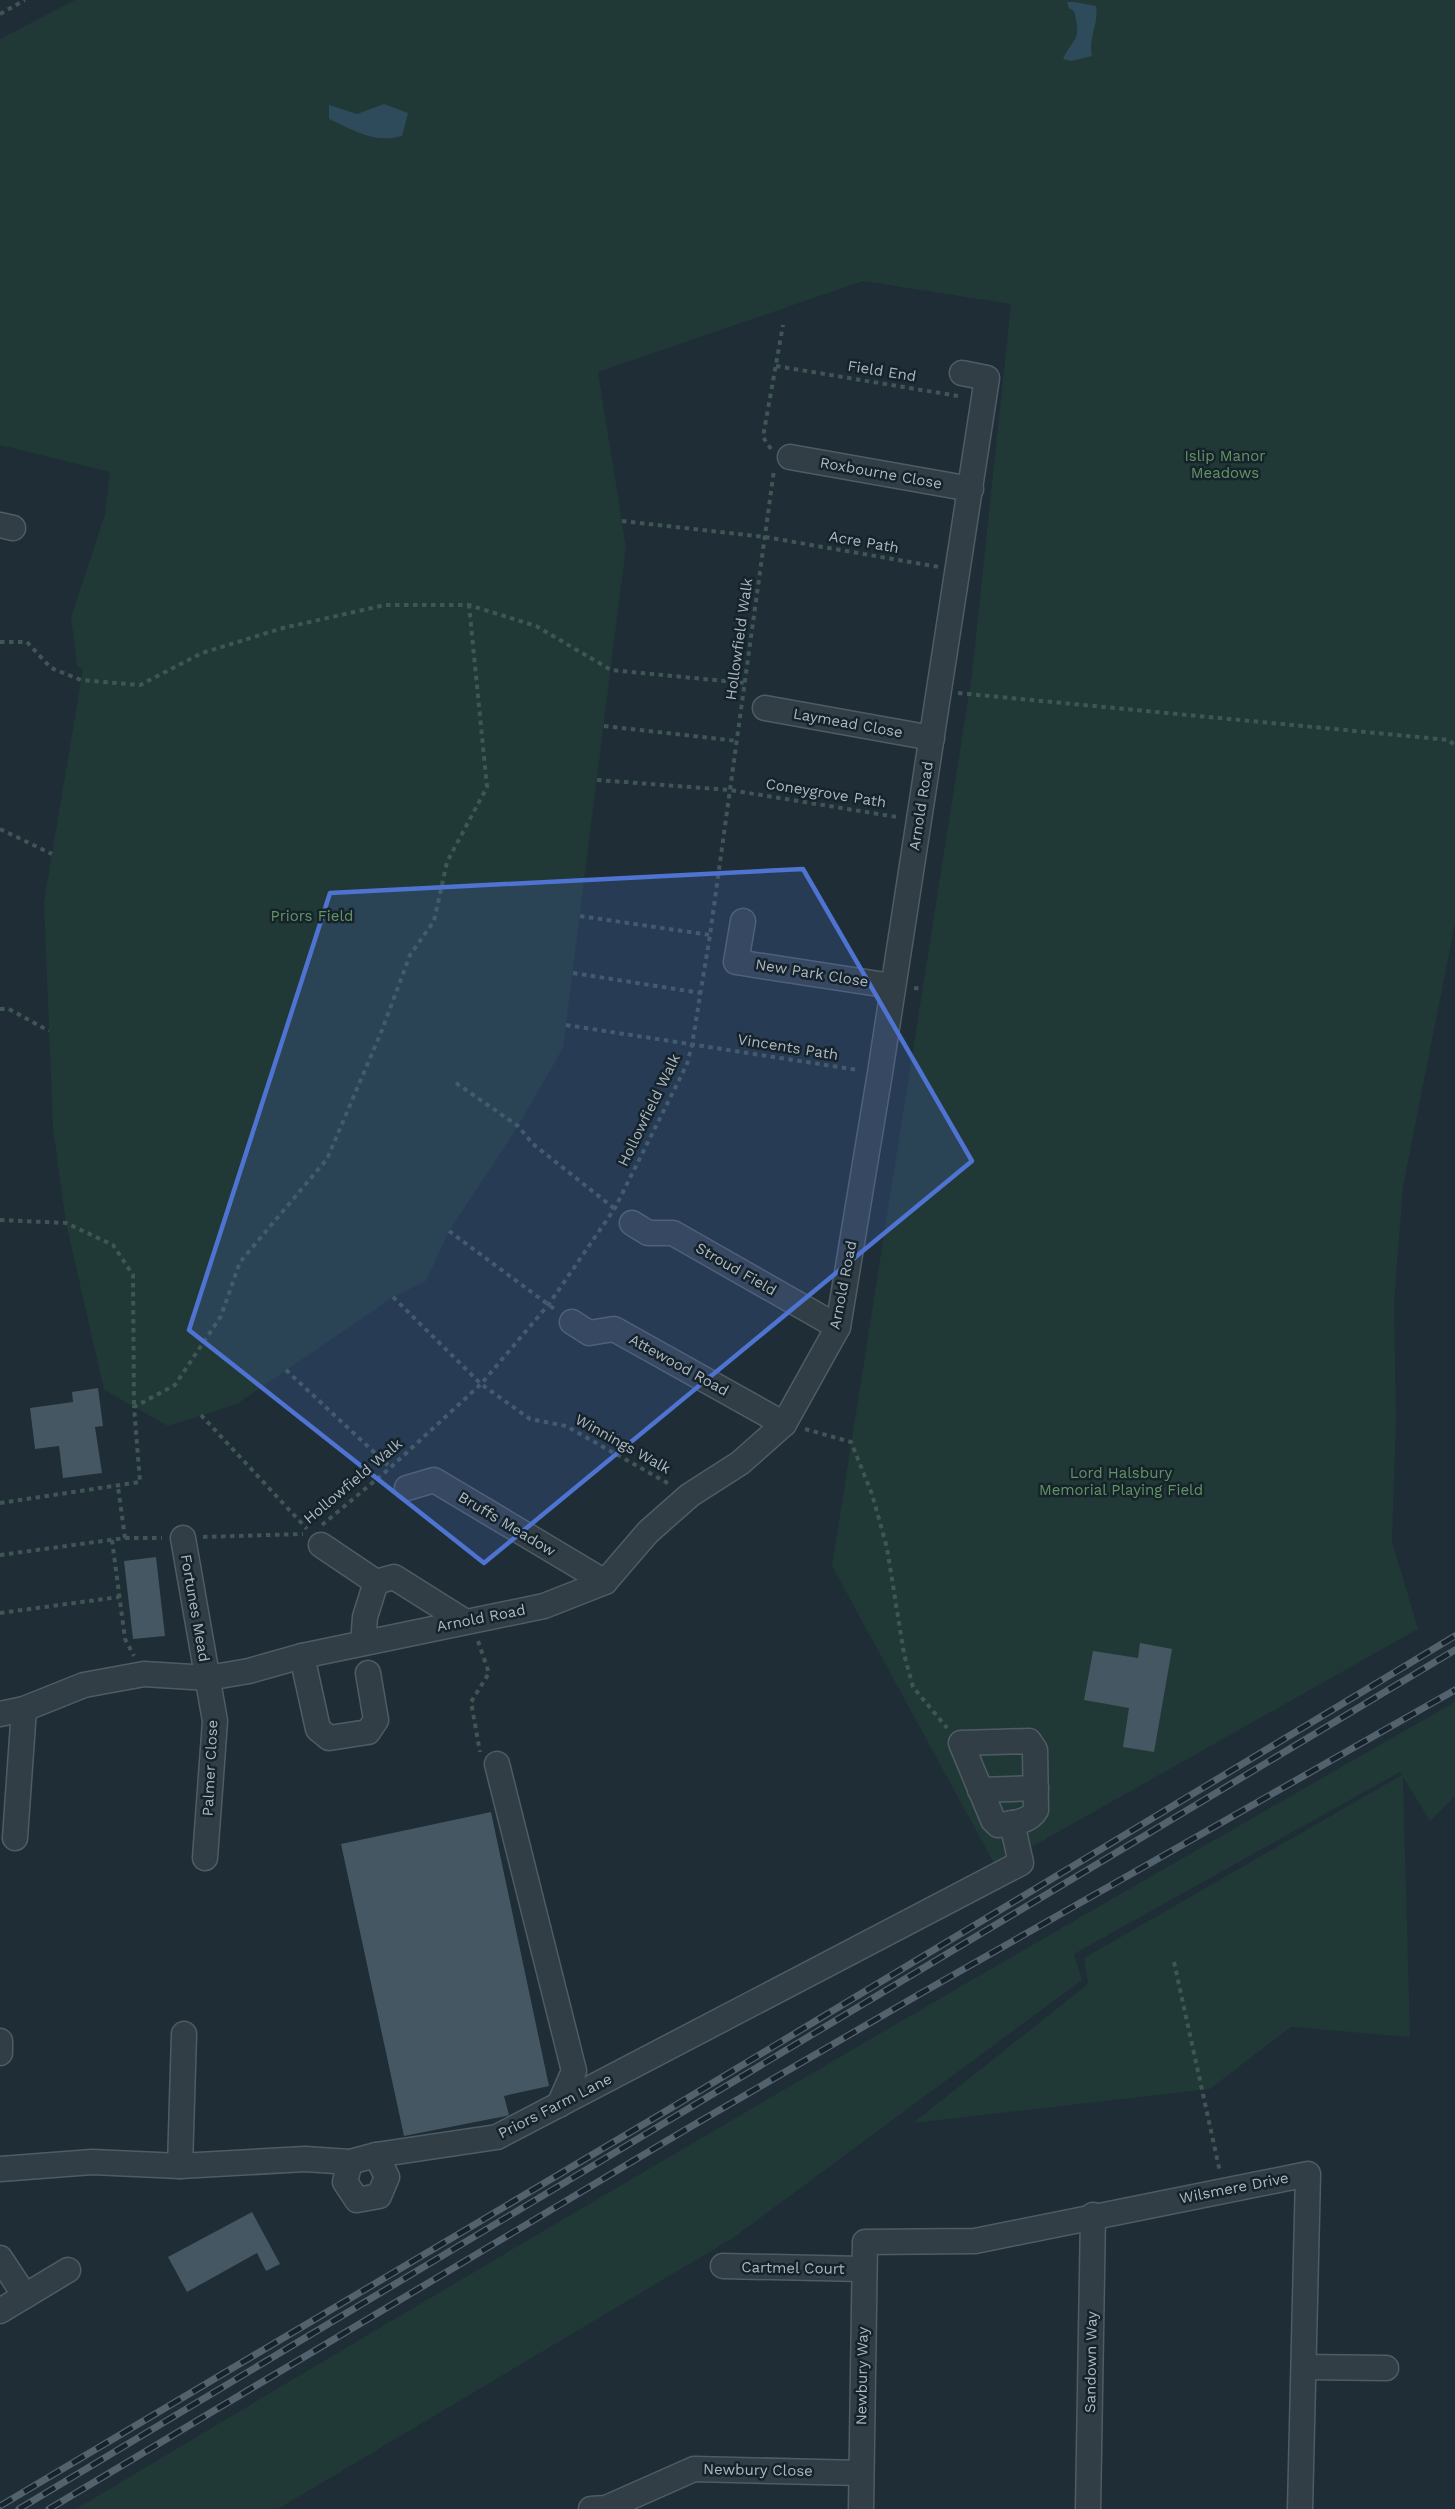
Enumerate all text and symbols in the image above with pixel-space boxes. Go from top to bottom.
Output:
street label: Field End [846,357,918,385]
park label: Islip Manor Meadows [1185,447,1265,482]
street label: Roxbourne Close [819,453,943,493]
street label: Acre Path [828,527,900,557]
street label: Hollowfield Walk [722,576,757,701]
street label: Laymead Close [792,704,904,742]
street label: Arnold Road [905,760,937,852]
street label: Coneygrove Path [764,775,888,811]
park label: Priors Field [271,907,353,925]
street label: New Park Close [754,955,870,991]
street label: Vincents Path [736,1030,840,1064]
street label: Hollowfield Walk [614,1050,684,1169]
street label: Stroud Field [692,1239,780,1299]
street label: Arnold Road [826,1239,860,1331]
street label: Attewood Road [626,1330,732,1400]
street label: Winnings Walk [572,1410,674,1478]
street label: Hollowfield Walk [300,1434,406,1527]
park label: Lord Halsbury Memorial Playing Field [1039,1464,1203,1499]
street label: Bruffs Meadow [455,1488,559,1560]
street label: Fortunes Mead [177,1553,213,1663]
street label: Arnold Road [435,1601,527,1635]
street label: Palmer Close [198,1719,222,1817]
street label: Priors Farm Lane [495,2070,615,2142]
street label: Wilsmere Drive [1178,2169,1290,2207]
street label: Cartmel Court [741,2258,846,2278]
street label: Sandown Way [1081,2311,1101,2413]
street label: Newbury Way [852,2326,872,2425]
street label: Newbury Close [703,2460,813,2480]

